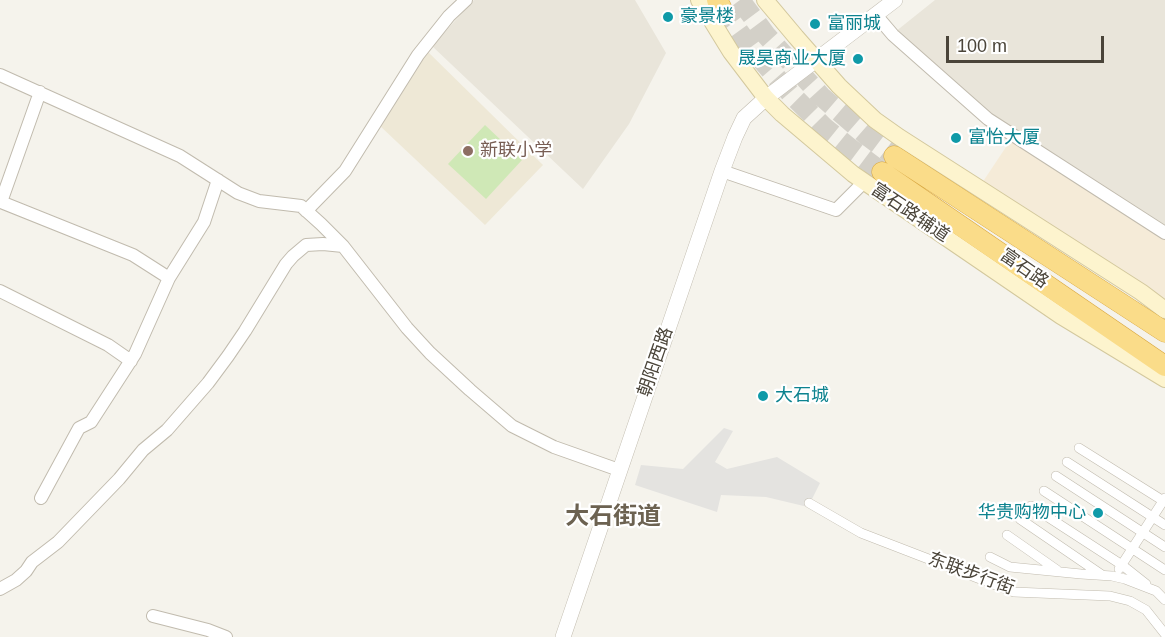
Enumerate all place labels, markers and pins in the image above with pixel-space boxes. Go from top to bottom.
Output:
place label: 豪景楼 [680,6,734,28]
marker: 豪景楼 [661,10,675,24]
place label: 富丽城 [827,13,881,35]
marker: 富丽城 [808,17,822,31]
place label: 晟昊商业大厦 [738,48,846,70]
marker: 晟昊商业大厦 [851,52,865,66]
place label: 富怡大厦 [968,127,1040,149]
marker: 富怡大厦 [949,131,963,145]
place label: 新联小学 [480,140,552,162]
marker: 新联小学 [461,144,475,158]
place label: 大石城 [775,385,829,407]
marker: 大石城 [756,389,770,403]
place label: 华贵购物中心 [978,502,1086,524]
marker: 华贵购物中心 [1091,506,1105,520]

